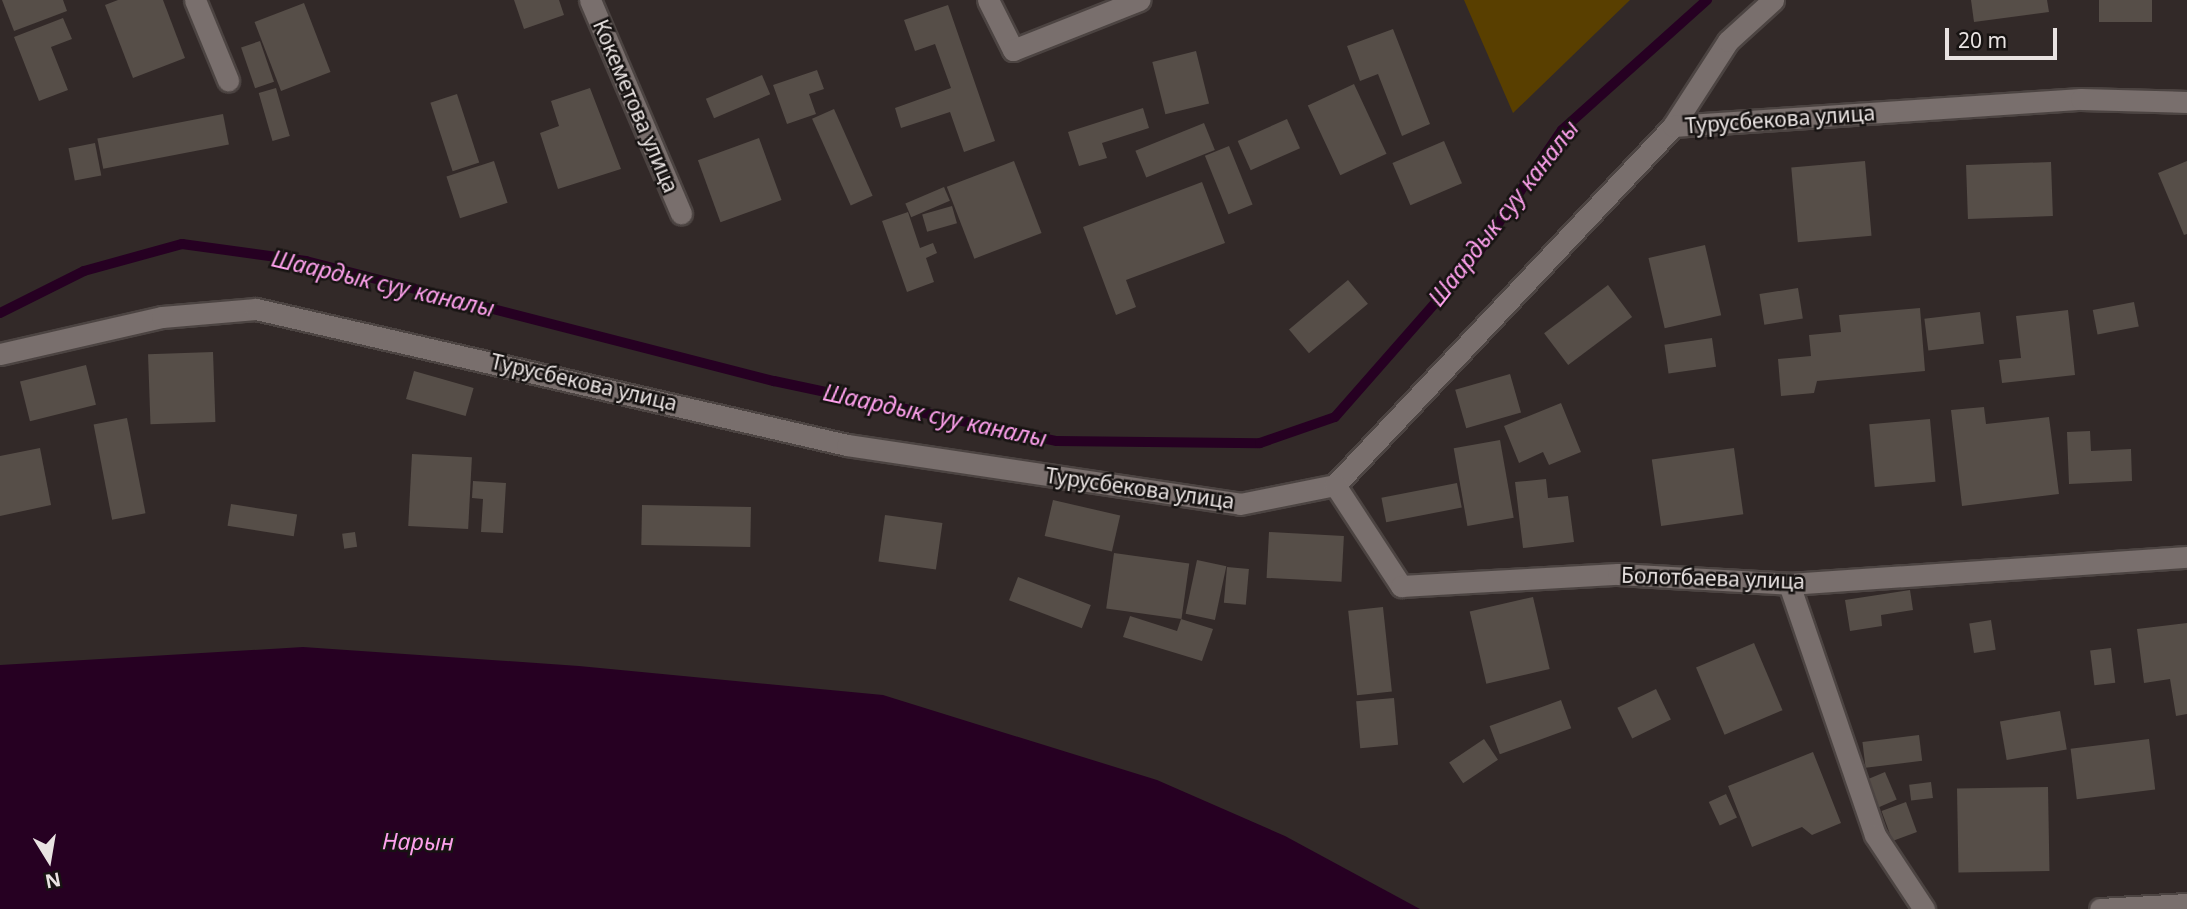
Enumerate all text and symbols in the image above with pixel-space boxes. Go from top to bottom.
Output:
scale bar [1949,14,2061,58]
street label: Кокеметова улица [588,16,684,196]
text: 20 m [1958,26,2007,54]
street label: Турусбекова улица [1684,100,1876,138]
water label: Шаардык суу каналы [1422,115,1584,311]
water label: Шаардык суу каналы [269,244,497,322]
street label: Турусбекова улица [488,348,680,416]
water label: Шаардык суу каналы [821,378,1049,452]
street label: Турусбекова улица [1044,462,1236,514]
street label: Болотбаева улица [1621,562,1805,594]
north arrow [14,825,84,895]
water label: Нарын [382,827,454,855]
text: N [43,866,63,895]

